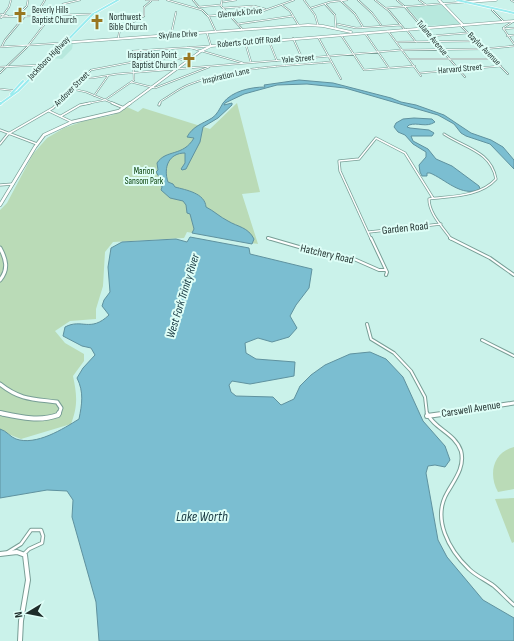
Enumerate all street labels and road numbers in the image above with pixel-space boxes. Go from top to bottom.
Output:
street label: Glenwick Drive [217,5,263,21]
street label: Tulane Avenue [414,18,450,58]
street label: Skyline Drive [158,28,198,42]
street label: Baylor Avenue [465,30,503,68]
street label: Jacksboro Highway [25,34,73,83]
street label: Roberts Cut Off Road [217,34,281,50]
street label: Yale Street [281,52,315,66]
street label: Harvard Street [438,62,483,76]
street label: Inspiration Lane [201,65,251,87]
street label: Andover Street [51,69,92,110]
street label: Garden Road [381,219,429,237]
street label: Hatchery Road [299,242,355,267]
street label: Carswell Avenue [441,398,501,420]

